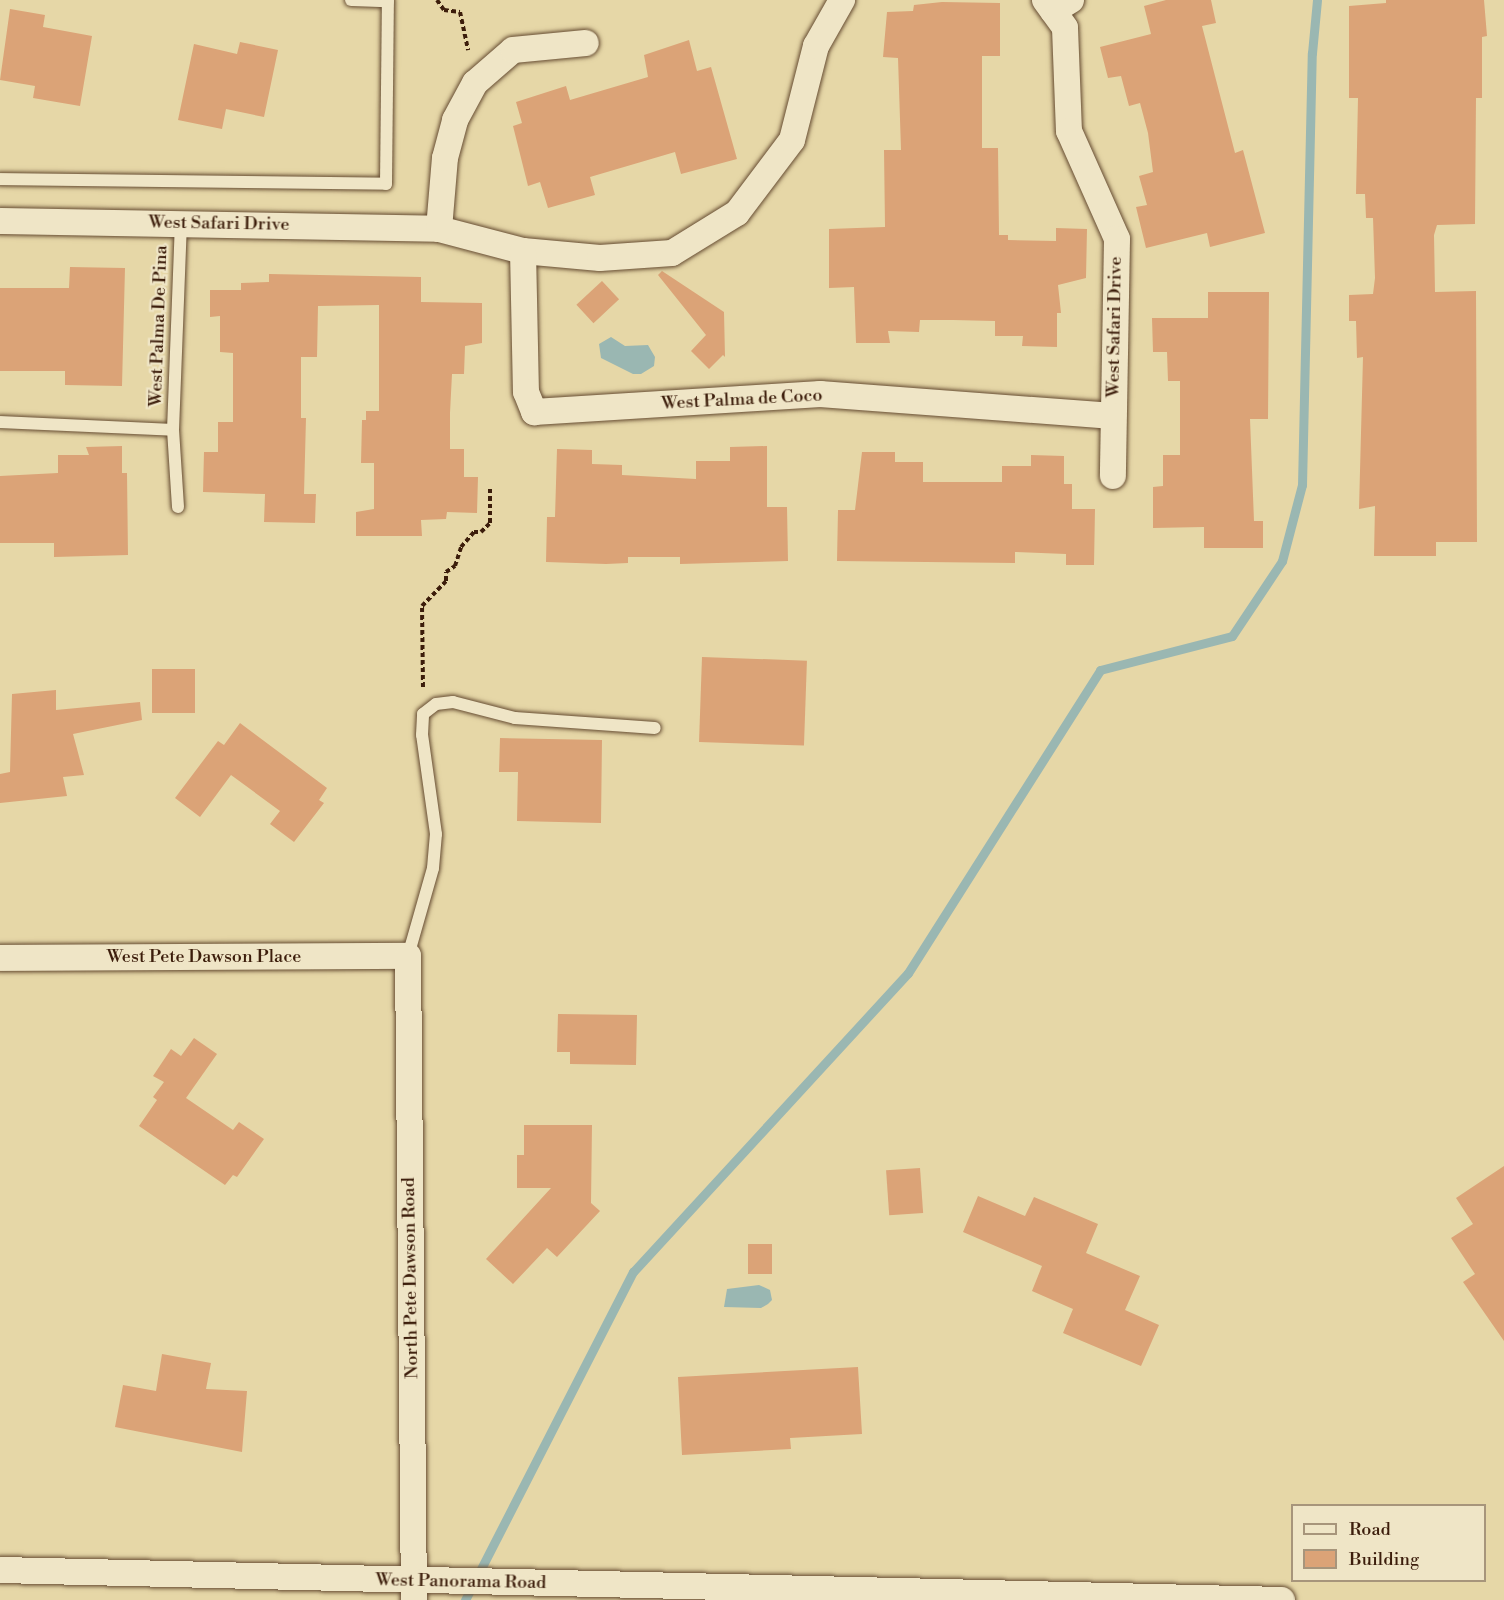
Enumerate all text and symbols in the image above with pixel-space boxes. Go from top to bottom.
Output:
street label: West Safari Drive [148,212,290,236]
street label: West Palma De Pina [145,245,173,407]
street label: West Safari Drive [1103,256,1127,398]
street label: West Palma de Coco [661,385,823,415]
street label: West Pete Dawson Place [107,946,301,968]
street label: North Pete Dawson Road [398,1177,424,1379]
legend [1291,1504,1486,1582]
text: Road [1349,1518,1391,1541]
text: Building [1349,1548,1419,1571]
street label: West Panorama Road [375,1570,547,1594]

